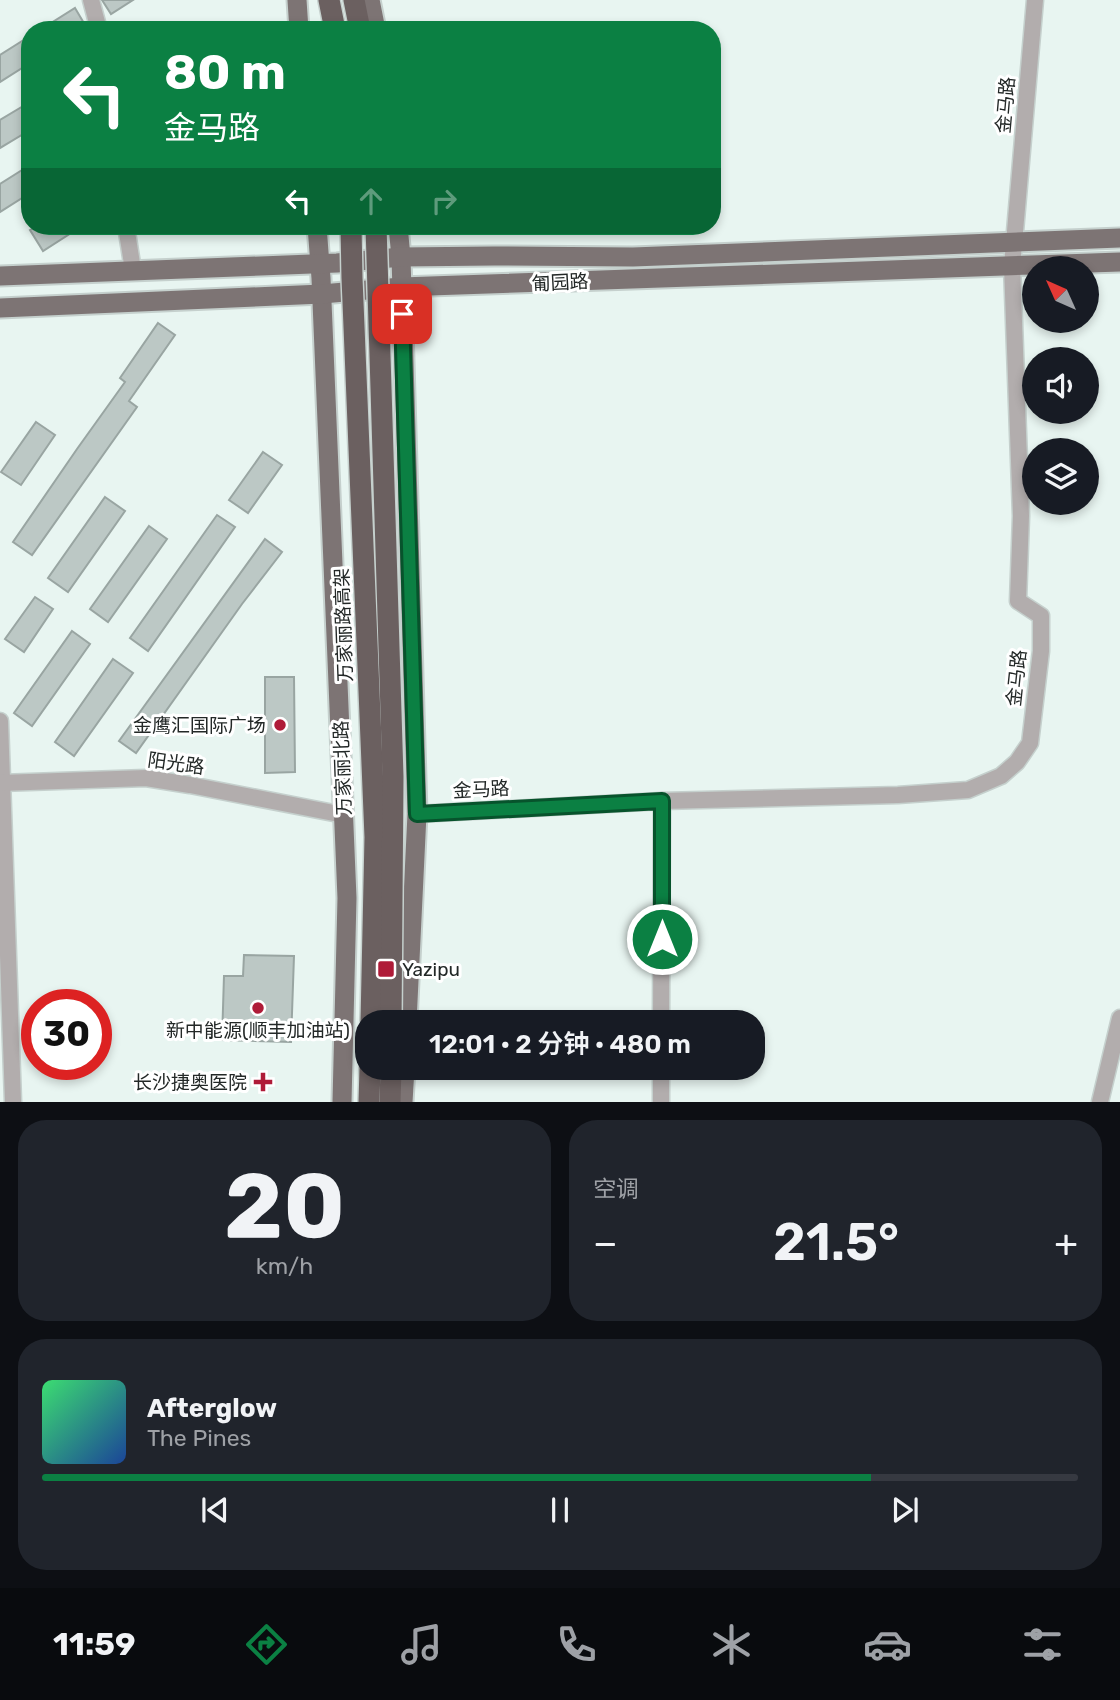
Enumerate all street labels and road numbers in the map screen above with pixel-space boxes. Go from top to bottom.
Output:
street label: 金马路 [992,76,1019,134]
street label: 匍园路 [531,270,589,295]
street label: 万家丽路高架 [330,568,357,682]
street label: 金马路 [1002,648,1031,708]
street label: 万家丽北路 [329,720,356,816]
street label: 阳光路 [146,748,206,779]
street label: 金马路 [452,777,510,802]

